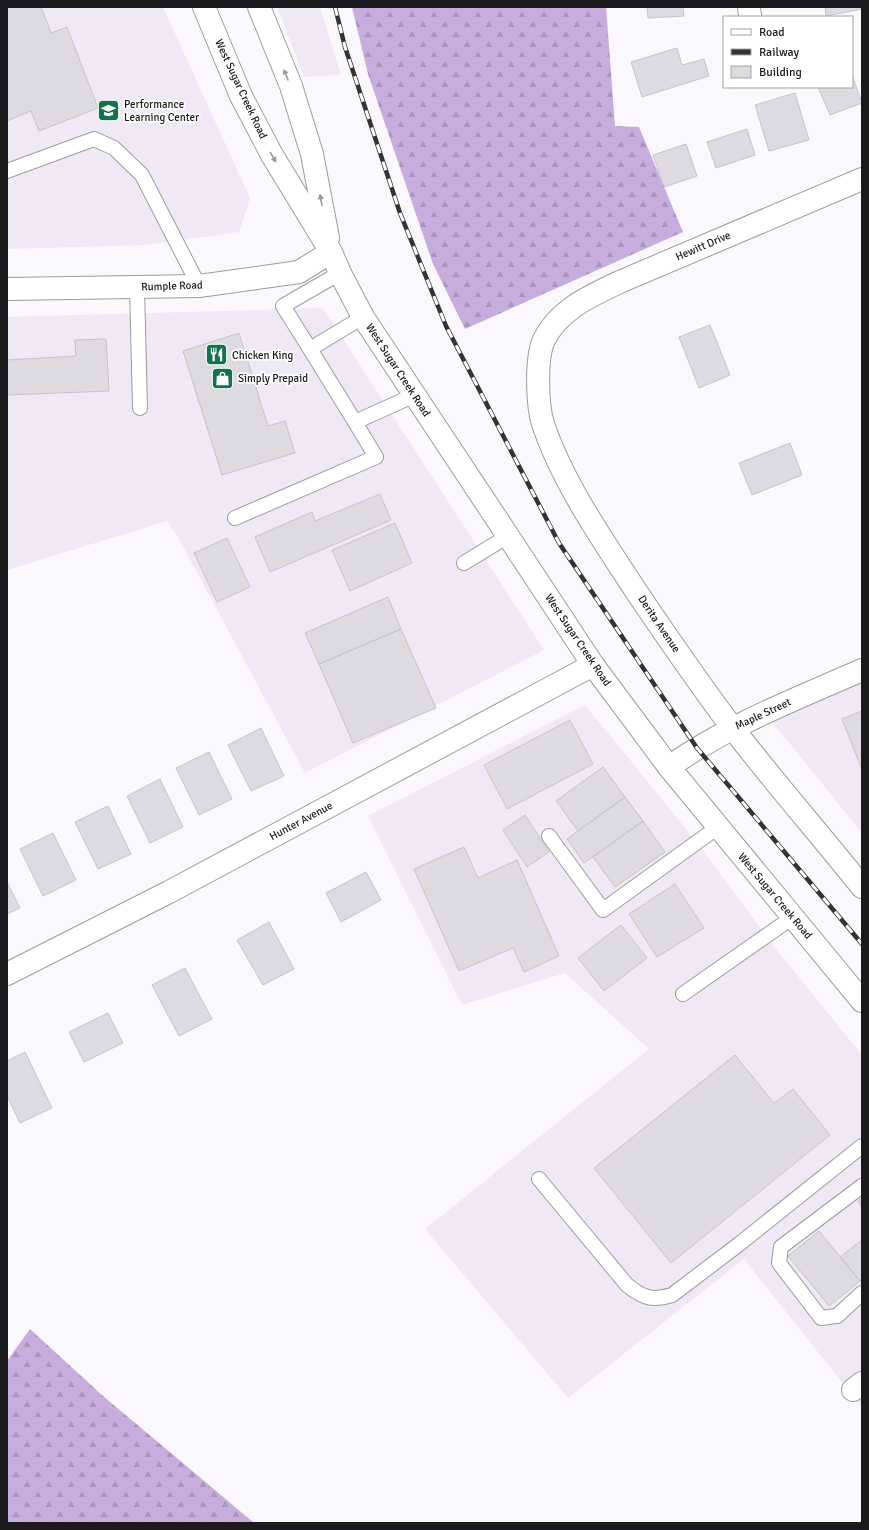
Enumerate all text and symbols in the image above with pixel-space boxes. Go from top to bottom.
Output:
legend [723,16,853,88]
text: Road [759,25,785,40]
street label: West Sugar Creek Road [212,37,270,141]
text: Railway [759,45,799,60]
text: Building [759,65,802,80]
one-way arrow [283,69,289,81]
school or university icon: Performance Learning Center [95,97,121,123]
place label: Performance Learning Center [124,98,199,124]
one-way arrow [270,151,277,162]
one-way arrow [318,194,324,206]
street label: Hewitt Drive [674,229,732,263]
street label: Rumple Road [141,278,203,294]
street label: West Sugar Creek Road [363,321,433,419]
restaurant icon: Chicken King [203,342,229,368]
place label: Chicken King [232,349,294,362]
shop icon: Simply Prepaid [209,365,235,391]
place label: Simply Prepaid [238,372,308,385]
street label: West Sugar Creek Road [542,591,614,689]
street label: Derita Avenue [635,593,683,655]
street label: Maple Street [733,695,793,733]
street label: Hunter Avenue [267,799,335,843]
street label: West Sugar Creek Road [735,850,815,942]

